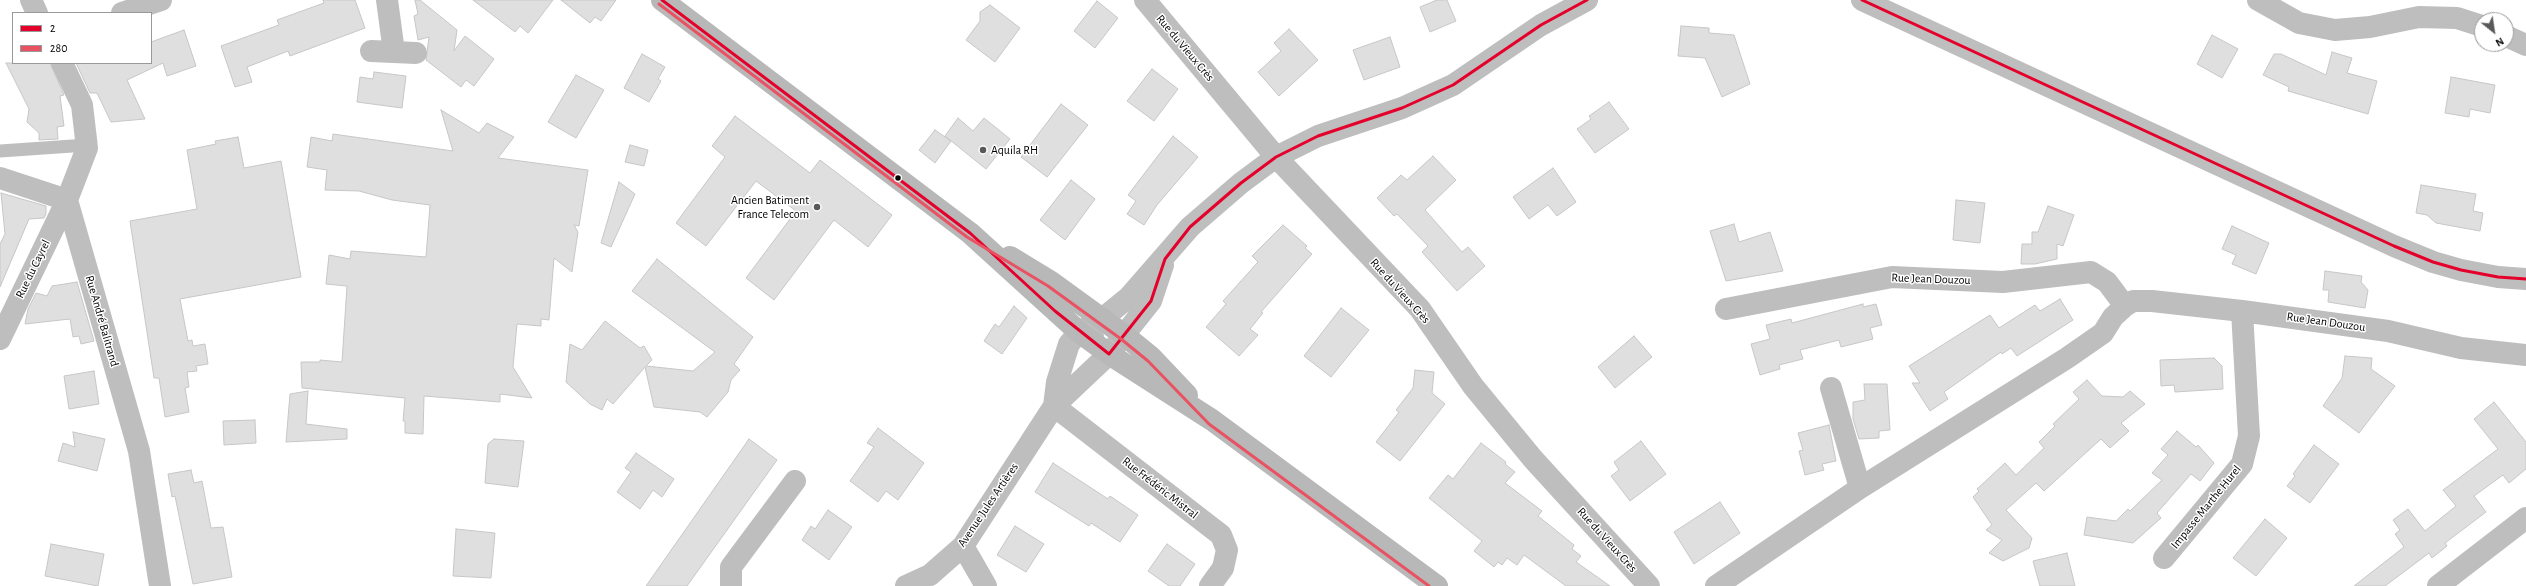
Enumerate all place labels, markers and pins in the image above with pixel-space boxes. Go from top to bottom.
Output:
place label: Aquila RH [991,143,1038,157]
marker: Aquila RH [978,145,988,155]
unlabelled marker [893,173,903,183]
place label: Ancien Batiment France Telecom [731,193,809,221]
marker: Ancien Batiment France Telecom [812,202,822,212]

